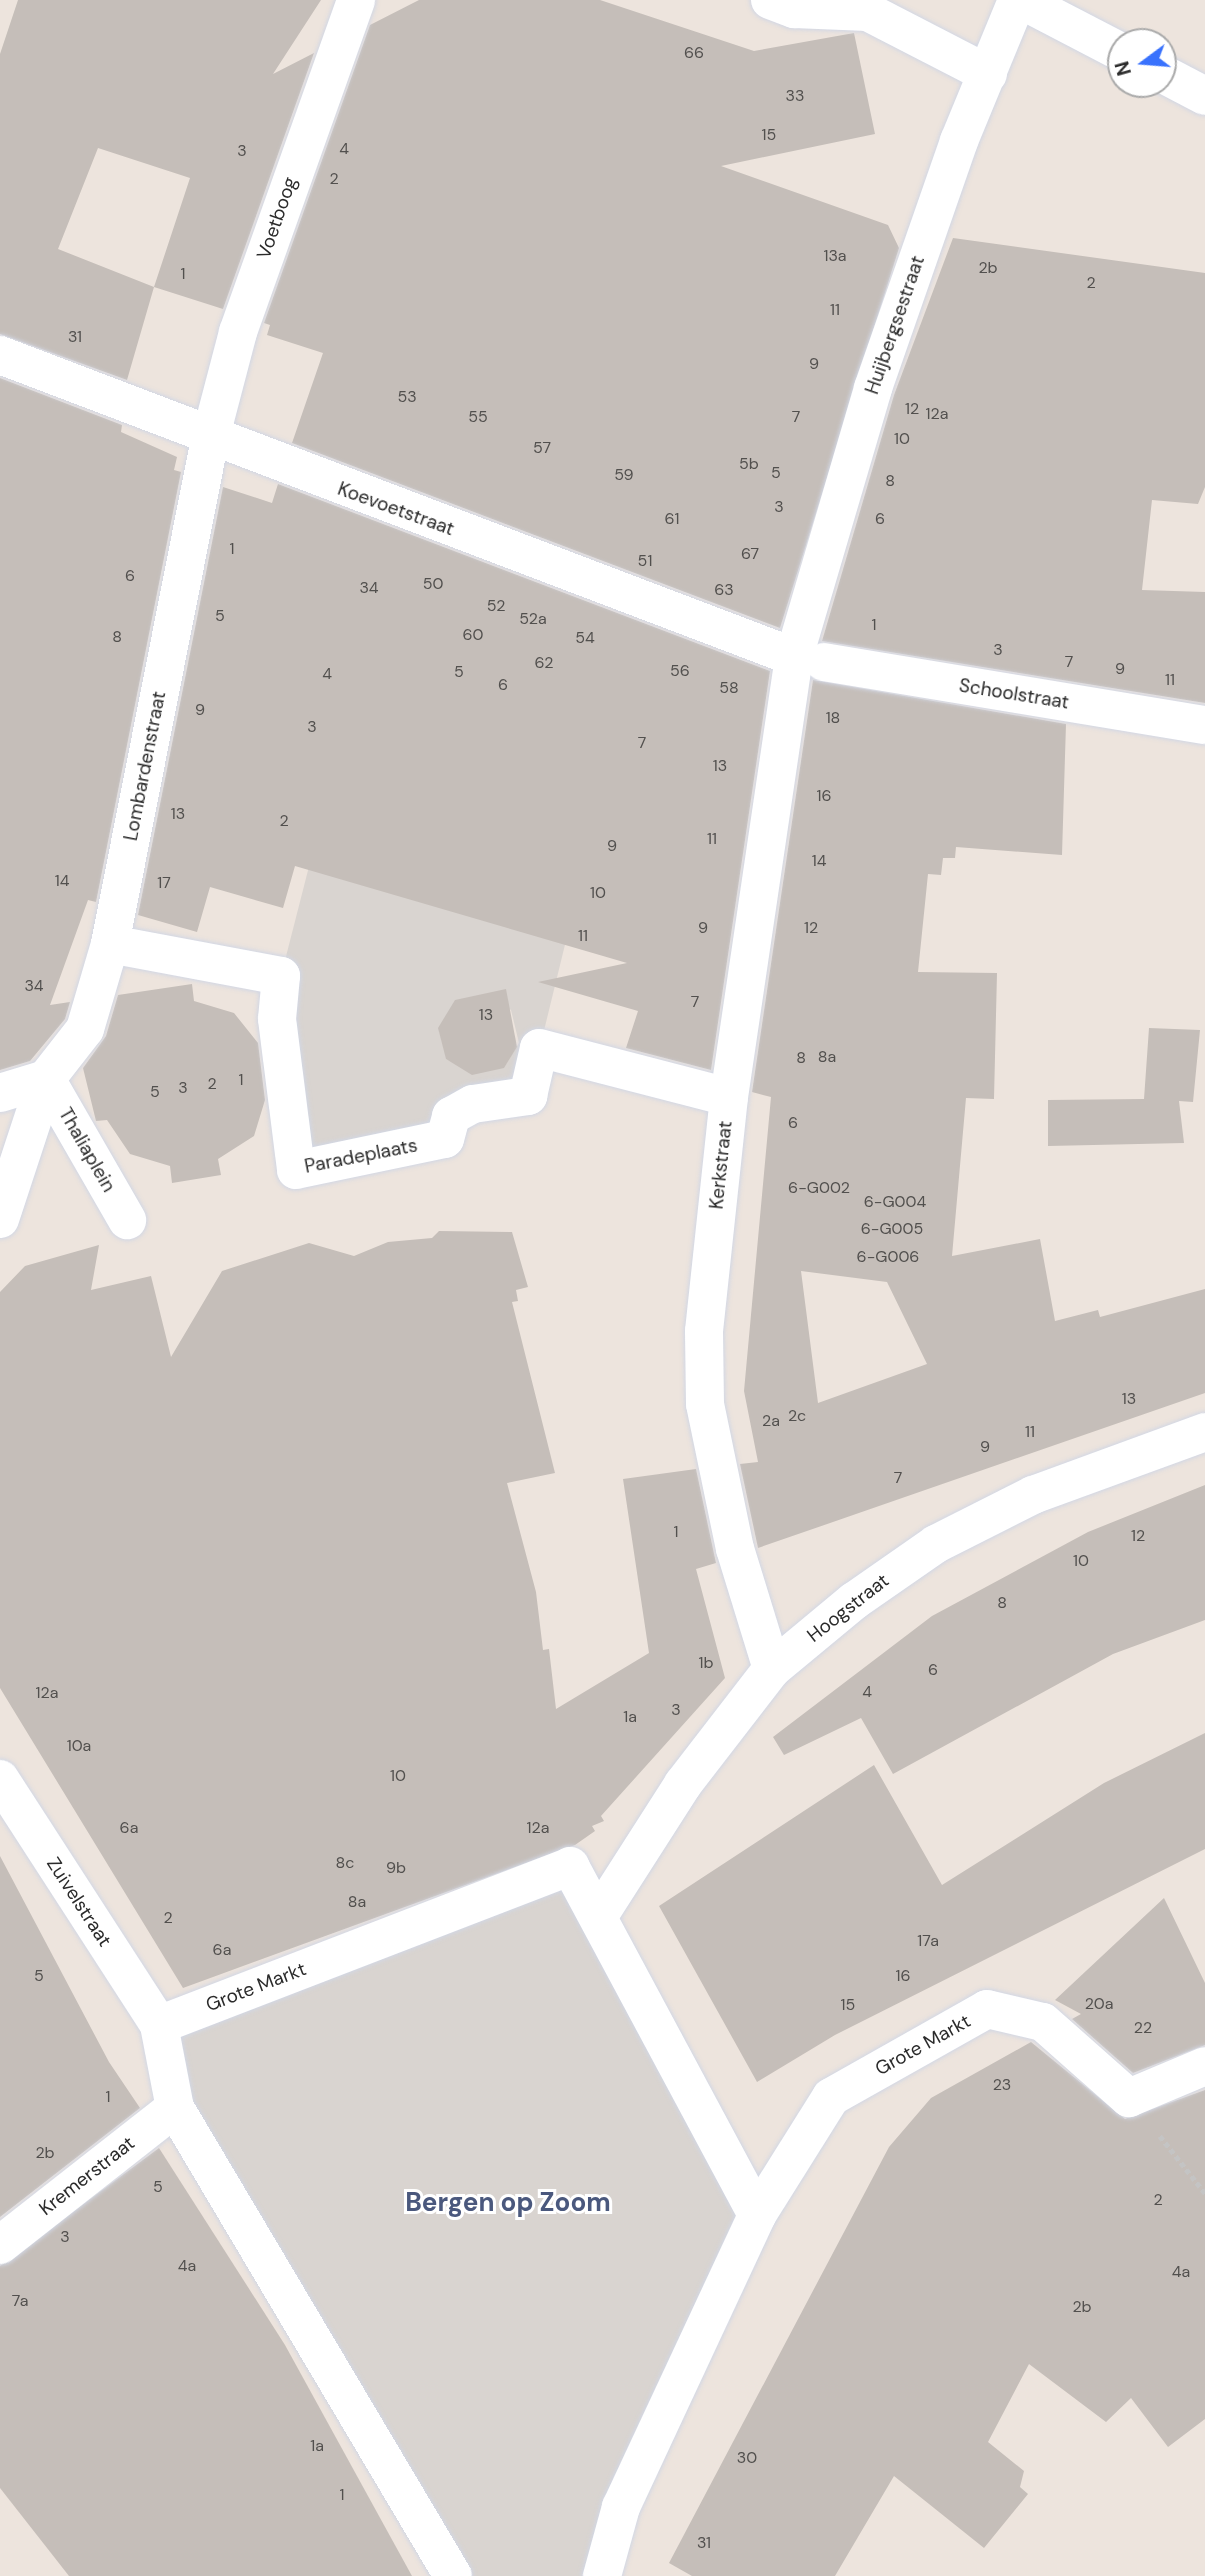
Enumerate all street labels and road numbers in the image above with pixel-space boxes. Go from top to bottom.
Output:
street label: Voetboog [252,174,302,262]
street label: Huijbergsestraat [861,253,929,397]
street label: Koevoetstraat [335,477,457,541]
street label: Schoolstraat [957,674,1071,714]
street label: Lombardenstraat [119,689,171,843]
street label: Thaliaplein [54,1104,120,1196]
street label: Kerkstraat [705,1120,737,1210]
street label: Paradeplaats [303,1134,419,1178]
street label: Hoogstraat [803,1569,893,1647]
street label: Zuivelstraat [42,1853,116,1951]
street label: Grote Markt [203,1957,309,2017]
street label: Grote Markt [871,2009,975,2081]
street label: Kremerstraat [35,2132,139,2220]

